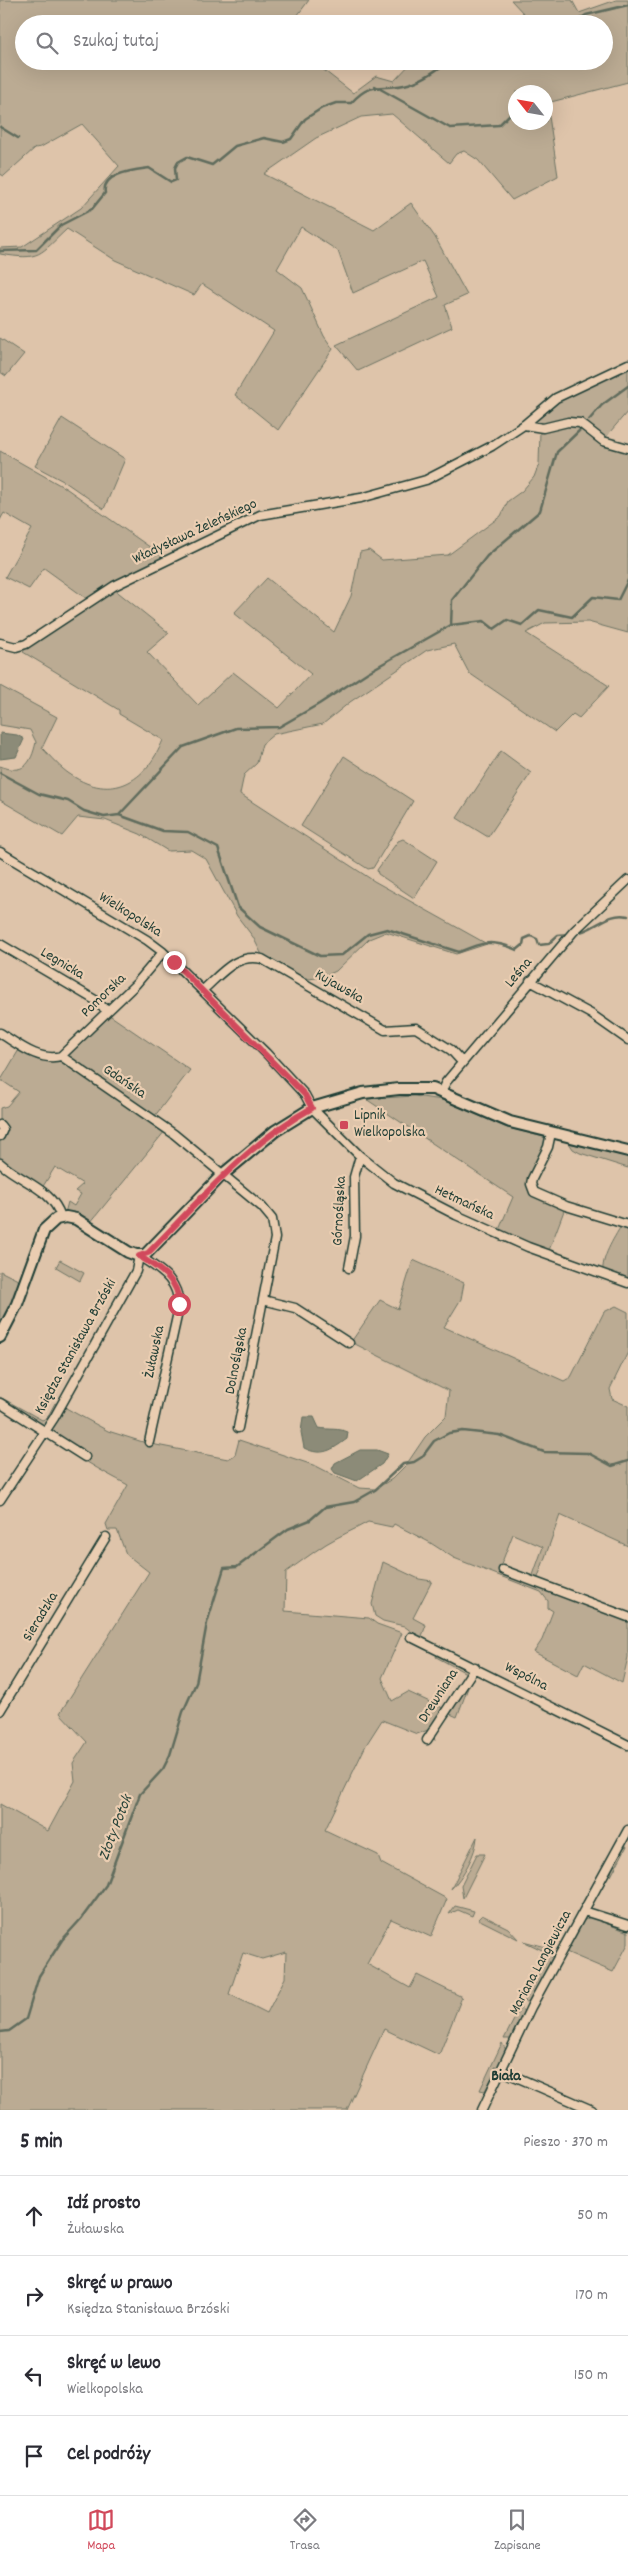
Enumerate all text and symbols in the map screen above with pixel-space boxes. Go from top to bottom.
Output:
search box [15,15,613,70]
icon: search [33,29,61,57]
text: Szukaj tutaj [73,29,159,56]
north arrow [508,85,553,130]
street label: Władysława Żeleńskiego [129,493,261,571]
street label: Wielkopolska [94,887,167,944]
street label: Legnicka [36,942,89,986]
route end [163,951,186,974]
street label: Leśna [500,952,539,993]
street label: Kujawska [310,964,369,1010]
street label: Pomorska [76,968,132,1023]
street label: Gdańska [98,1059,151,1105]
place label: Lipnik Wielkopolska [354,1105,426,1144]
marker: Lipnik Wielkopolska [338,1119,350,1131]
street label: Górnośląska [327,1175,353,1246]
street label: Hetmańska [431,1180,498,1227]
street label: Księdza Stanisława Brzóski [29,1275,123,1419]
route start [168,1293,191,1316]
street label: Żuławska [139,1323,171,1380]
street label: Dolnośląska [220,1325,254,1396]
street label: Sieradzka [18,1587,65,1646]
street label: Wspólna [500,1657,552,1698]
street label: Drewniana [413,1664,465,1727]
water label: Złoty Potok [93,1791,139,1864]
street label: Mariana Langiewicza [504,1906,578,2019]
district label: Biała [491,2065,522,2088]
text: 5 min [20,2128,63,2158]
text: Pieszo · 370 m [523,2131,608,2154]
text: Idź prosto [67,2191,140,2218]
icon: ahead [20,2202,48,2230]
text: 50 m [577,2204,608,2227]
text: Żuławska [67,2218,124,2241]
text: Skręć w prawo [67,2271,173,2298]
icon: right [20,2282,48,2310]
text: 170 m [575,2284,608,2307]
text: Księdza Stanisława Brzóski [67,2298,229,2321]
text: Skręć w lewo [67,2351,161,2378]
icon: left [20,2362,48,2390]
text: 150 m [574,2364,608,2387]
text: Wielkopolska [67,2378,143,2401]
icon: arrive [20,2442,48,2470]
text: Cel podróży [67,2442,150,2469]
tab: Mapa [87,2506,115,2556]
tab: Trasa [290,2506,319,2556]
tab: Zapisane [494,2506,541,2556]

